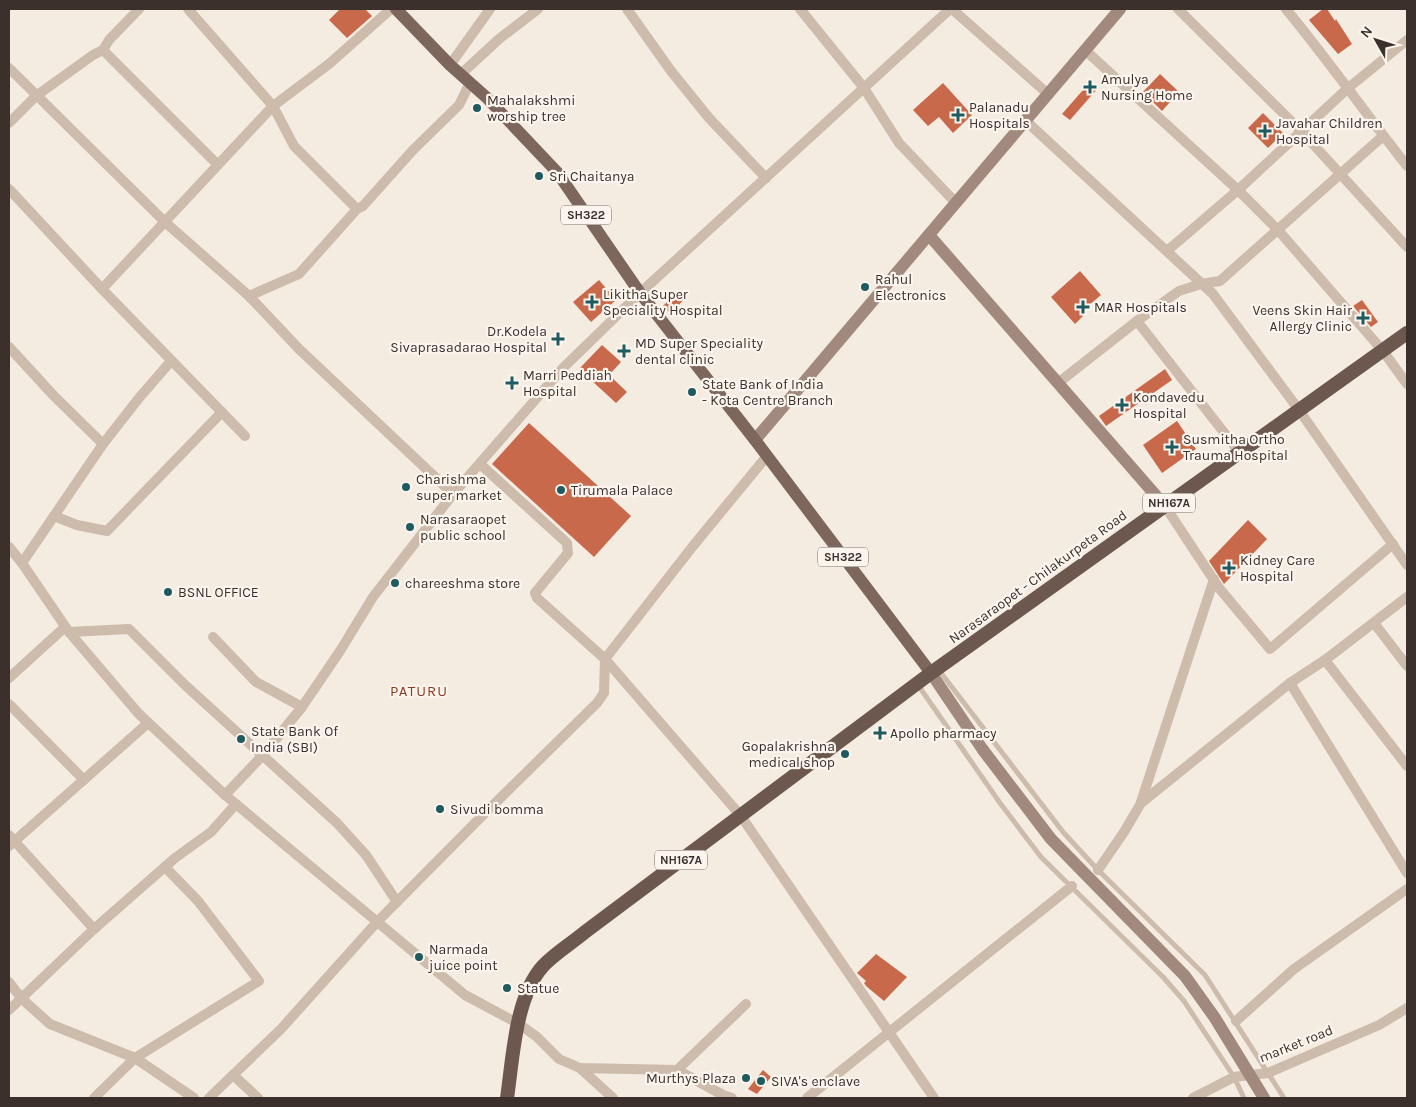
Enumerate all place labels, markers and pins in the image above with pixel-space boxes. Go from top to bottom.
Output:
place label: Amulya Nursing Home [1101,71,1193,104]
marker: Amulya Nursing Home [1083,80,1097,94]
place label: Mahalakshmi worship tree [487,92,575,125]
place label: Palanadu Hospitals [969,99,1030,132]
marker: Mahalakshmi worship tree [471,102,483,114]
marker: Palanadu Hospitals [951,108,965,122]
place label: Javahar Children Hospital [1276,115,1383,148]
marker: Javahar Children Hospital [1258,124,1272,138]
place label: Sri Chaitanya [549,168,635,185]
marker: Sri Chaitanya [533,170,545,182]
place label: Rahul Electronics [875,271,946,304]
marker: Rahul Electronics [859,281,871,293]
place label: Likitha Super Speciality Hospital [603,286,723,319]
marker: Likitha Super Speciality Hospital [585,295,599,309]
place label: MAR Hospitals [1094,299,1187,316]
marker: MAR Hospitals [1076,300,1090,314]
place label: Veens Skin Hair Allergy Clinic [1252,302,1353,335]
marker: Veens Skin Hair Allergy Clinic [1356,311,1370,325]
place label: Dr.Kodela Sivaprasadarao Hospital [390,323,547,356]
marker: Dr.Kodela Sivaprasadarao Hospital [551,332,565,346]
place label: MD Super Speciality dental clinic [635,335,763,368]
marker: MD Super Speciality dental clinic [617,344,631,358]
place label: Marri Peddiah Hospital [523,367,612,400]
marker: Marri Peddiah Hospital [505,376,519,390]
place label: State Bank of India - Kota Centre Branch [702,376,833,409]
marker: State Bank of India - Kota Centre Branch [686,386,698,398]
place label: Kondavedu Hospital [1133,389,1205,422]
marker: Kondavedu Hospital [1115,398,1129,412]
place label: Susmitha Ortho Trauma Hospital [1183,431,1288,464]
marker: Susmitha Ortho Trauma Hospital [1165,440,1179,454]
place label: Charishma super market [416,471,502,504]
marker: Charishma super market [400,481,412,493]
place label: Tirumala Palace [571,482,673,499]
marker: Tirumala Palace [555,484,567,496]
place label: Narasaraopet public school [420,511,506,544]
marker: Narasaraopet public school [404,521,416,533]
place label: Kidney Care Hospital [1240,552,1315,585]
marker: Kidney Care Hospital [1222,561,1236,575]
place label: chareeshma store [405,575,520,592]
marker: chareeshma store [389,577,401,589]
place label: BSNL OFFICE [178,584,259,601]
marker: BSNL OFFICE [162,586,174,598]
place label: State Bank Of India (SBI) [251,723,338,756]
place label: Apollo pharmacy [890,725,997,742]
marker: Apollo pharmacy [874,727,886,739]
marker: State Bank Of India (SBI) [235,733,247,745]
place label: Gopalakrishna medical shop [742,738,835,771]
marker: Gopalakrishna medical shop [839,748,851,760]
place label: Sivudi bomma [450,801,544,818]
marker: Sivudi bomma [434,803,446,815]
place label: Narmada juice point [427,941,498,974]
marker: Narmada juice point [413,951,425,963]
place label: Statue [517,980,559,997]
marker: Statue [501,982,513,994]
place label: Murthys Plaza [646,1070,736,1087]
marker: Murthys Plaza [740,1072,752,1084]
place label: SIVA's enclave [771,1073,860,1090]
marker: SIVA's enclave [755,1075,767,1087]

